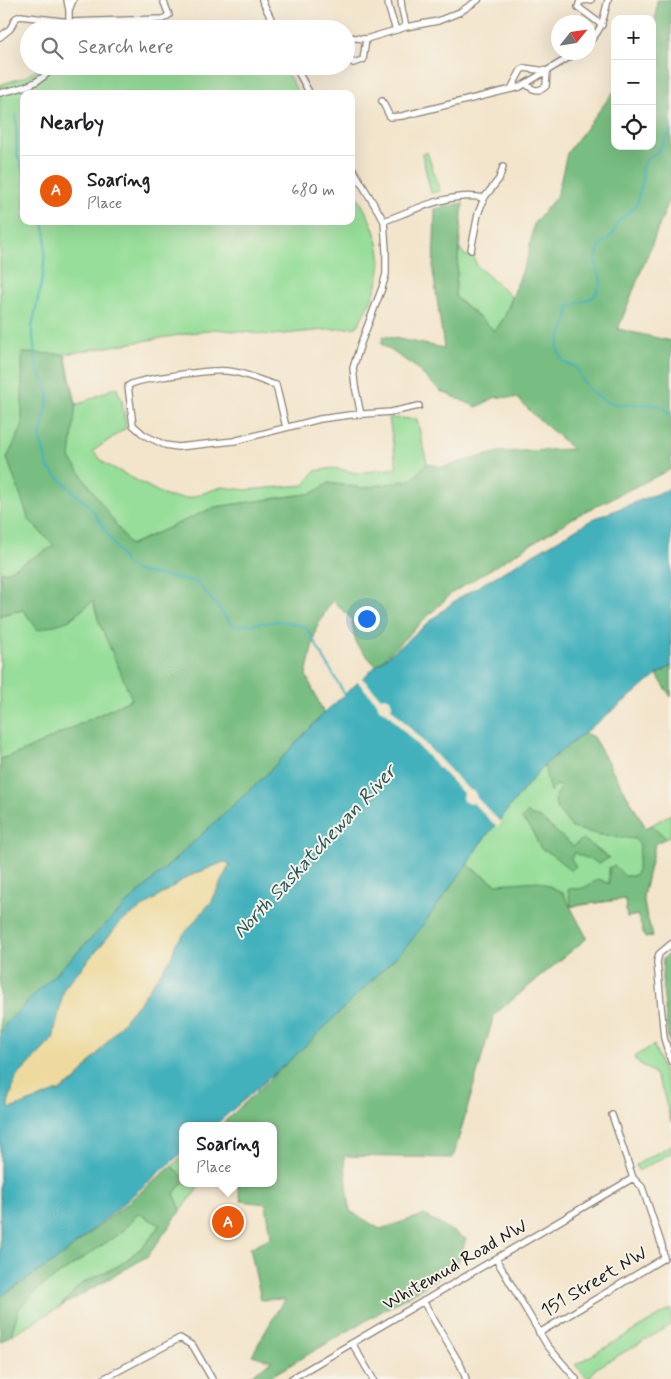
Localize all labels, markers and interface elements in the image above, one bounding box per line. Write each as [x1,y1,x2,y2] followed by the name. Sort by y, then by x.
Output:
[551,15,596,60] north arrow
[611,15,656,150] map controls
[611,15,656,60] button: +
[20,20,355,75] search box
[38,34,66,62] icon: search
[78,35,174,60] text: Search here
[611,60,656,105] button: −
[611,105,656,150] button: locate
[40,109,104,137] text: Nearby
[87,168,150,193] text: Soaring
[51,180,61,201] text: A
[291,180,335,201] text: 680 m
[87,193,122,214] text: Place
[354,606,380,632] your location
[227,758,404,944] water label: North Saskatchewan River
[179,1122,277,1187] popup
[196,1132,260,1157] text: Soaring
[196,1157,232,1178] text: Place
[212,1203,244,1241] pin: A
[378,1213,532,1317] street label: Whitemud Road NW
[536,1240,652,1324] street label: 151 Street NW

